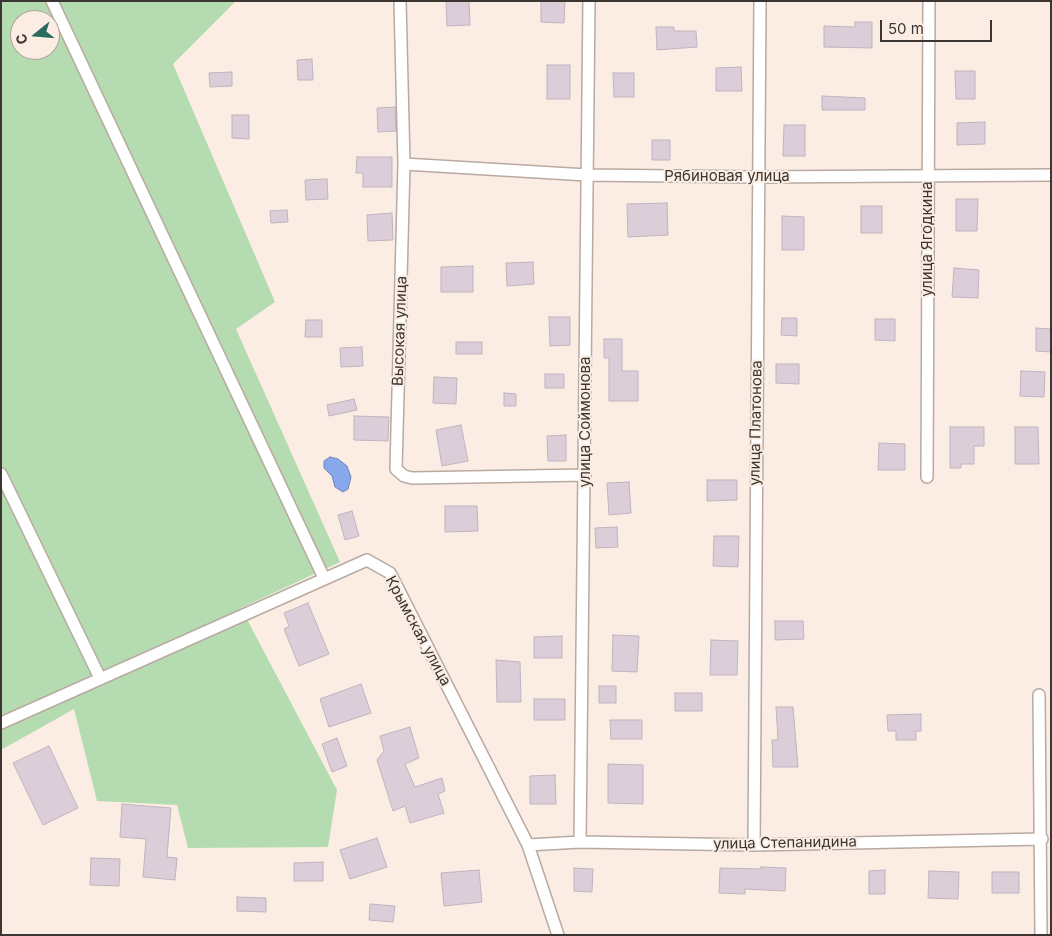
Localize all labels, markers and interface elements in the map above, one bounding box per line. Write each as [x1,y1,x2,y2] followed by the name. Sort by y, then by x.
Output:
[10,10,60,60] north arrow
[882,10,994,42] scale bar
[888,19,924,38] text: 50 m
[11,32,31,47] text: С
[664,167,790,185] street label: Рябиновая улица
[918,181,936,297] street label: улица Ягодкина
[389,276,411,386] street label: Высокая улица
[576,357,594,487] street label: улица Соймонова
[746,360,766,486] street label: улица Платонова
[381,573,455,689] street label: Крымская улица
[713,833,857,853] street label: улица Степанидина

